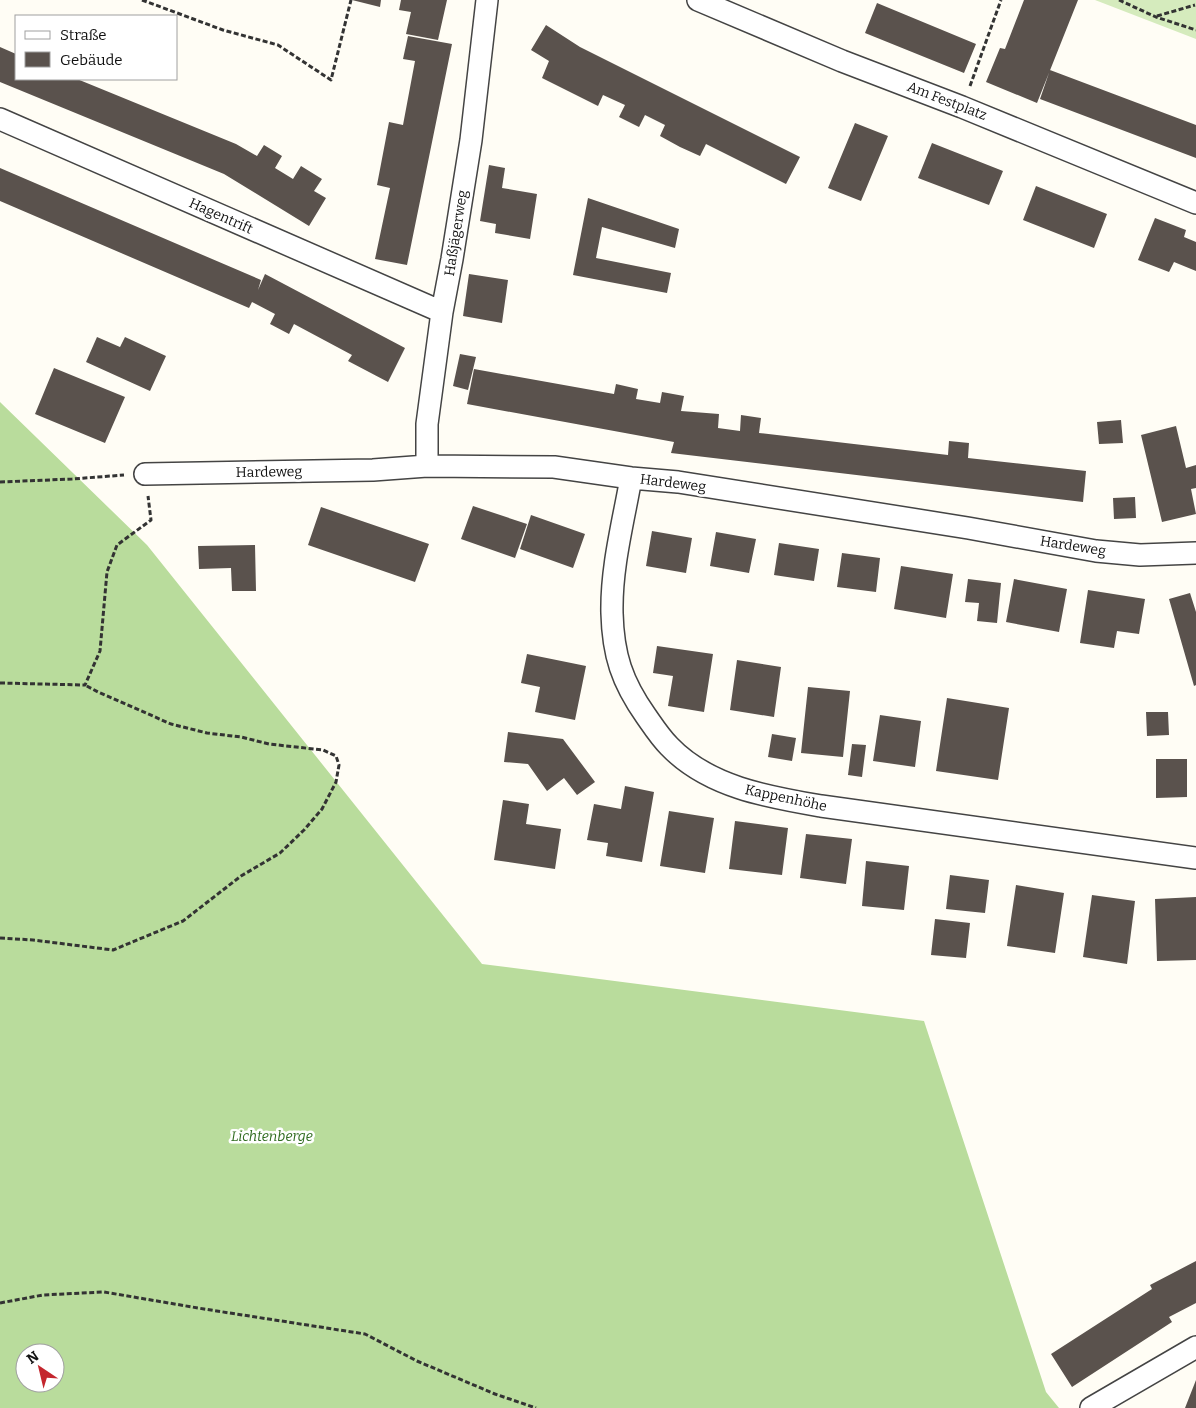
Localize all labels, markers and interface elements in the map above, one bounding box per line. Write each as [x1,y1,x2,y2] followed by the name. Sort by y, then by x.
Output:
[15,15,178,80] legend
[60,26,106,44] text: Straße
[60,51,123,69] text: Gebäude
[905,78,990,124] street label: Am Festplatz
[441,189,471,277] street label: Haßjägerweg
[186,194,256,238] street label: Hagentrift
[236,463,303,481] street label: Hardeweg
[639,471,707,496] street label: Hardeweg
[1039,532,1107,560] street label: Hardeweg
[743,781,829,815] street label: Kappenhöhe
[231,1128,313,1145] park label: Lichtenberge
[15,1343,65,1393] north arrow
[24,1348,42,1368] text: N

